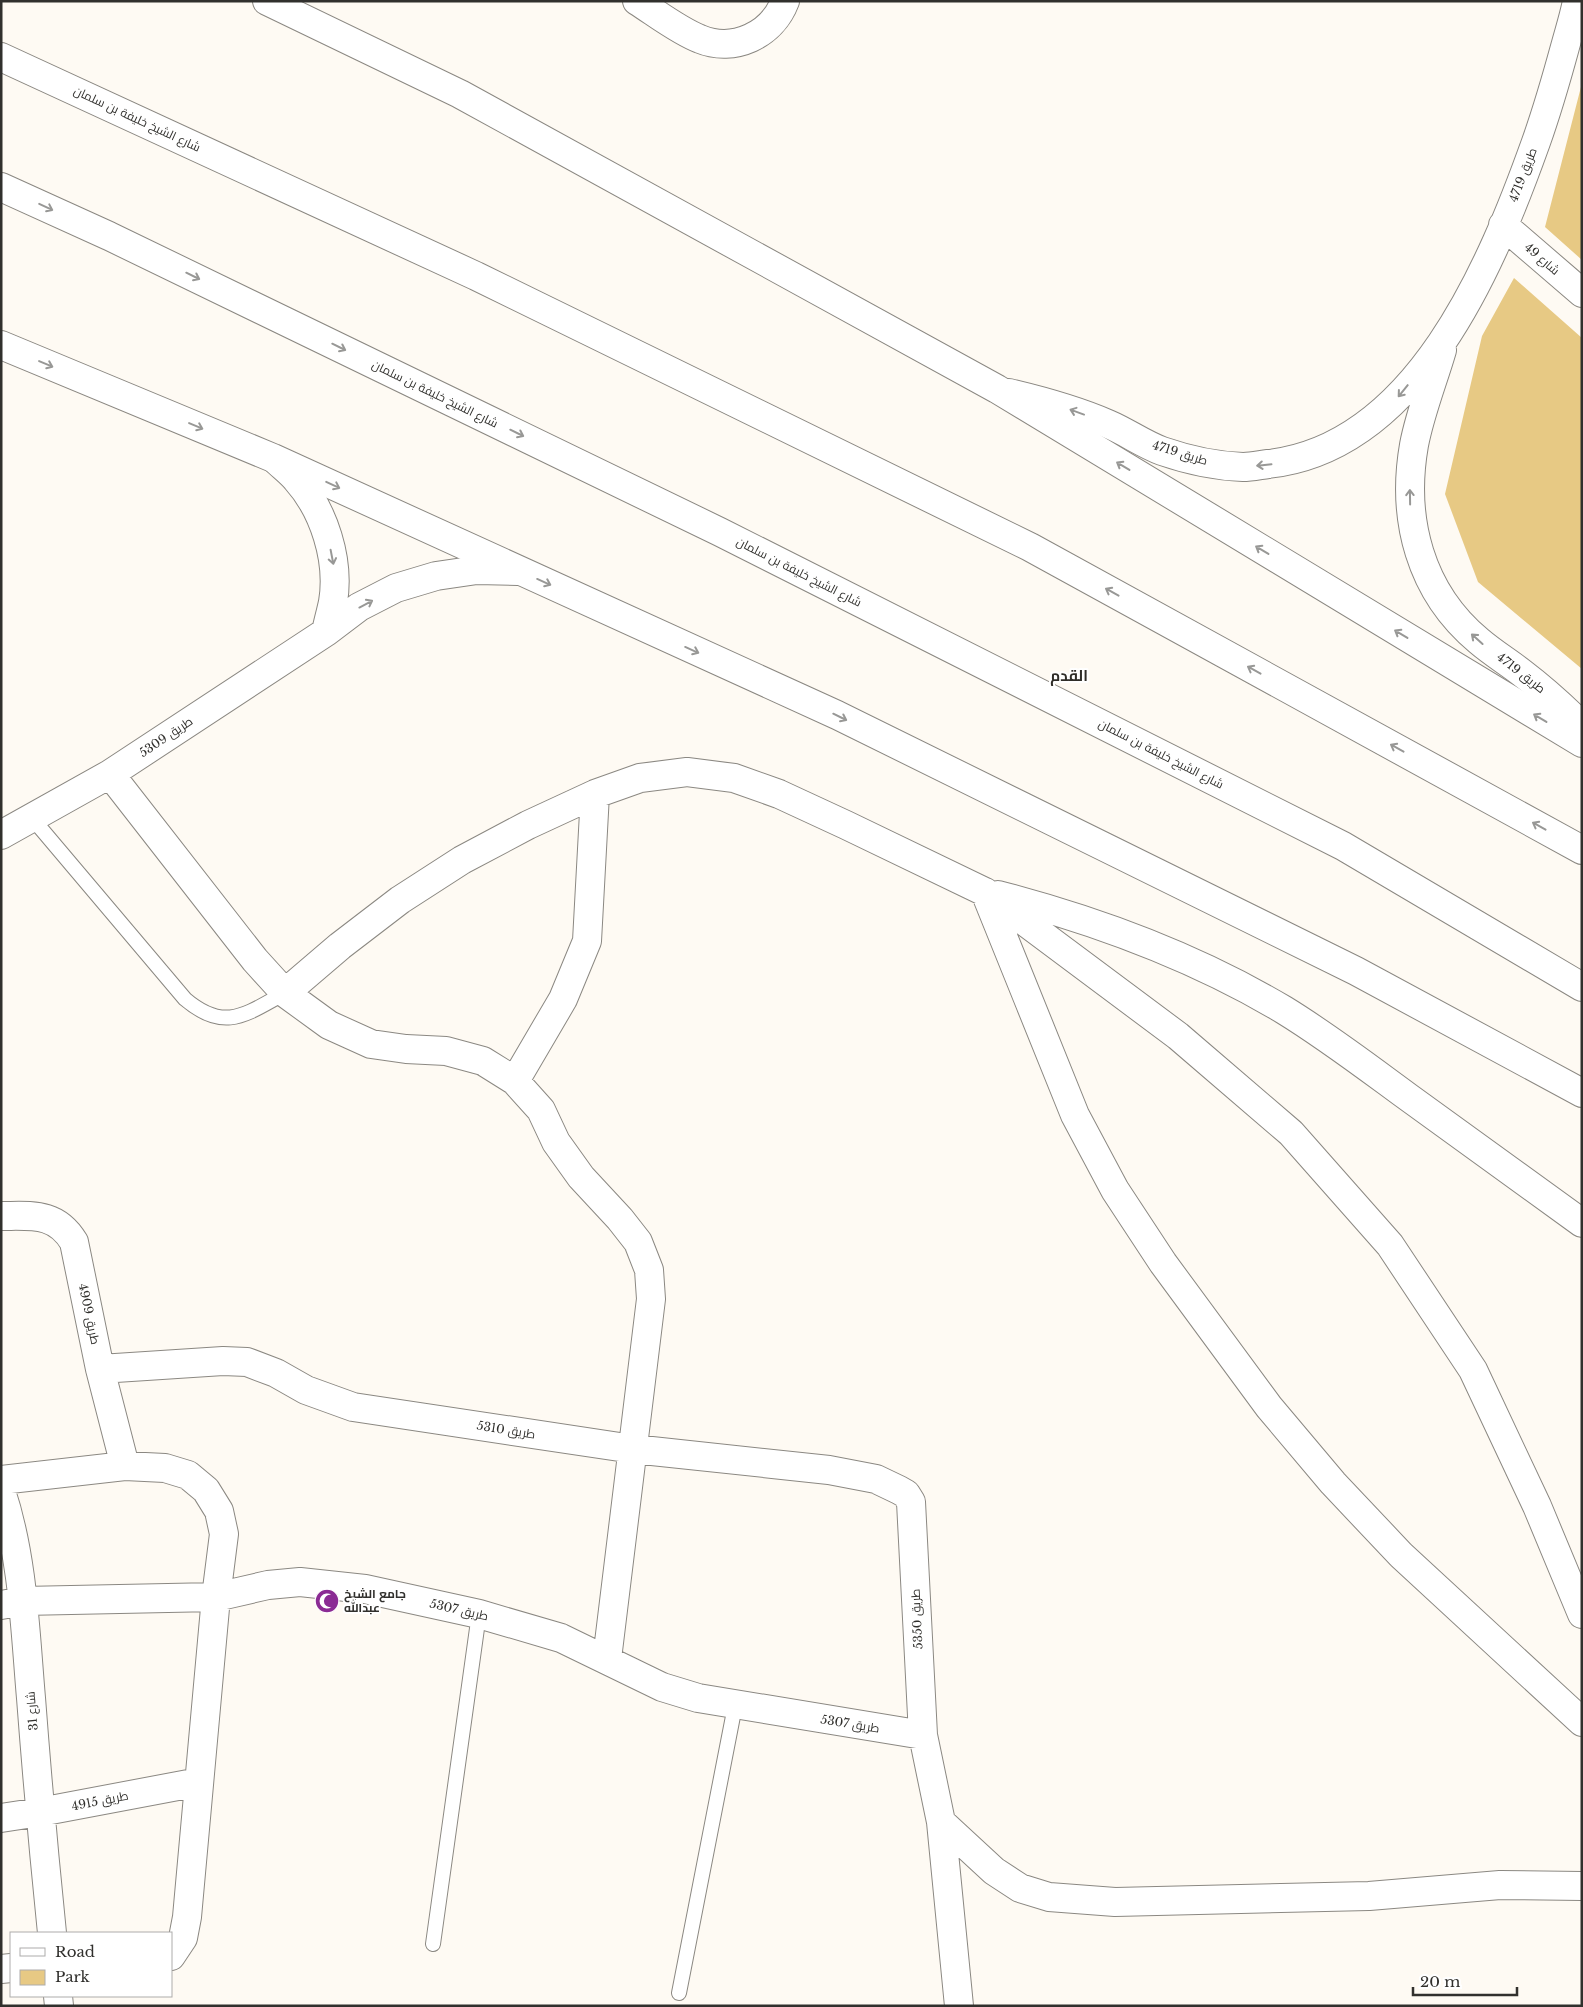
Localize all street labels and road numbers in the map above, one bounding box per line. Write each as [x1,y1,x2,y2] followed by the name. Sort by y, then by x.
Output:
[71,83,203,155] street label: شارع الشيخ خليفة بن سلمان
[1505,145,1540,204] street label: طريق 4719
[1521,239,1563,279] street label: شارع 49
[369,357,501,432] street label: شارع الشيخ خليفة بن سلمان
[1151,437,1210,468] street label: طريق 4719
[734,533,864,611] street label: شارع الشيخ خليفة بن سلمان
[1494,649,1548,696] street label: طريق 4719
[136,713,195,760] street label: طريق 5309
[1096,715,1226,793] street label: شارع الشيخ خليفة بن سلمان
[76,1282,103,1346] street label: طريق 4909
[476,1417,536,1442] street label: طريق 5310
[907,1588,926,1650] street label: طريق 5350
[428,1595,490,1624] street label: طريق 5307
[22,1691,42,1731] street label: شارع 31
[819,1711,881,1736] street label: طريق 5307
[70,1788,130,1813] street label: طريق 4915

